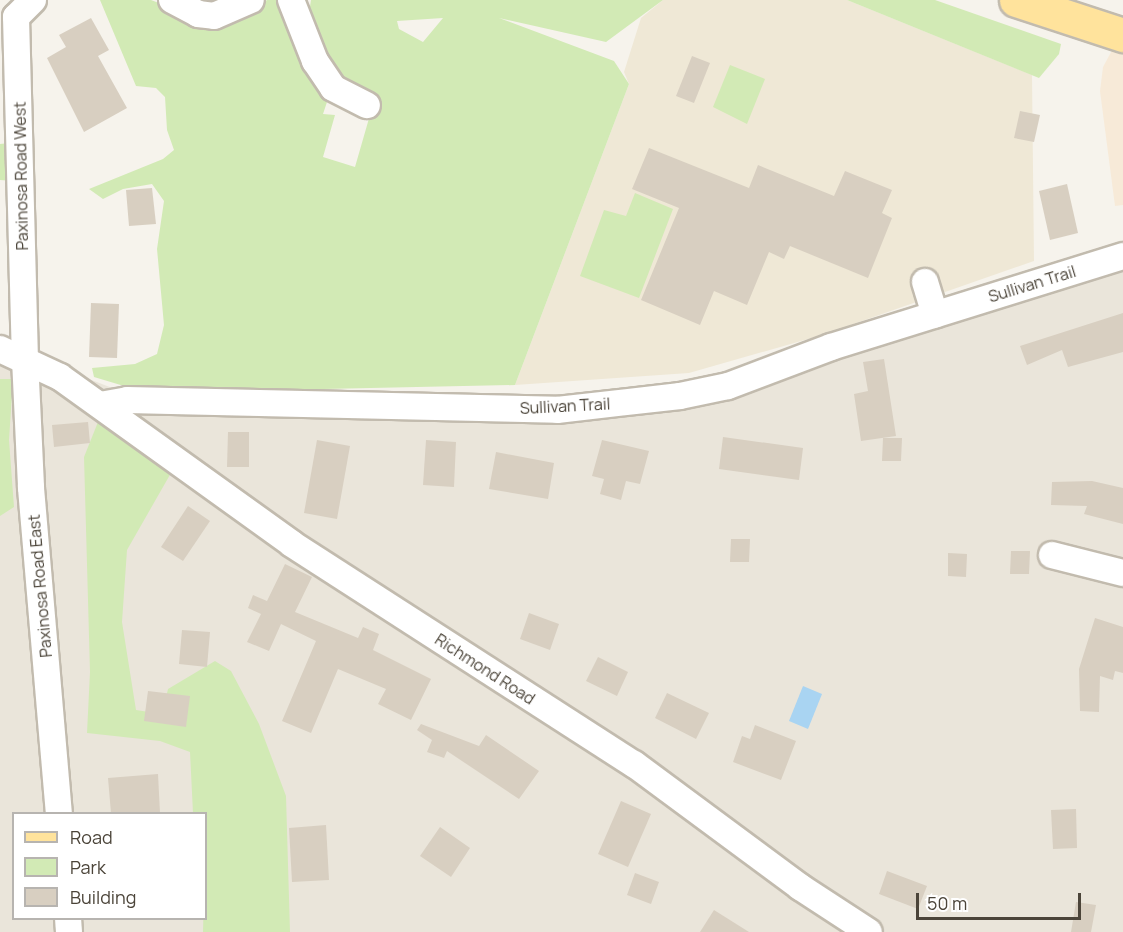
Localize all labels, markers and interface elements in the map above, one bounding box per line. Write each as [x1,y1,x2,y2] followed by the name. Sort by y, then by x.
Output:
[10,101,32,251] street label: Paxinosa Road West
[986,262,1078,306] street label: Sullivan Trail
[519,394,611,418] street label: Sullivan Trail
[24,514,56,658] street label: Paxinosa Road East
[431,630,539,708] street label: Richmond Road
[12,812,207,920] legend
[70,825,113,849] text: Road
[70,855,106,879] text: Park
[919,881,1084,919] scale bar
[70,885,136,909] text: Building
[927,891,967,915] text: 50 m

